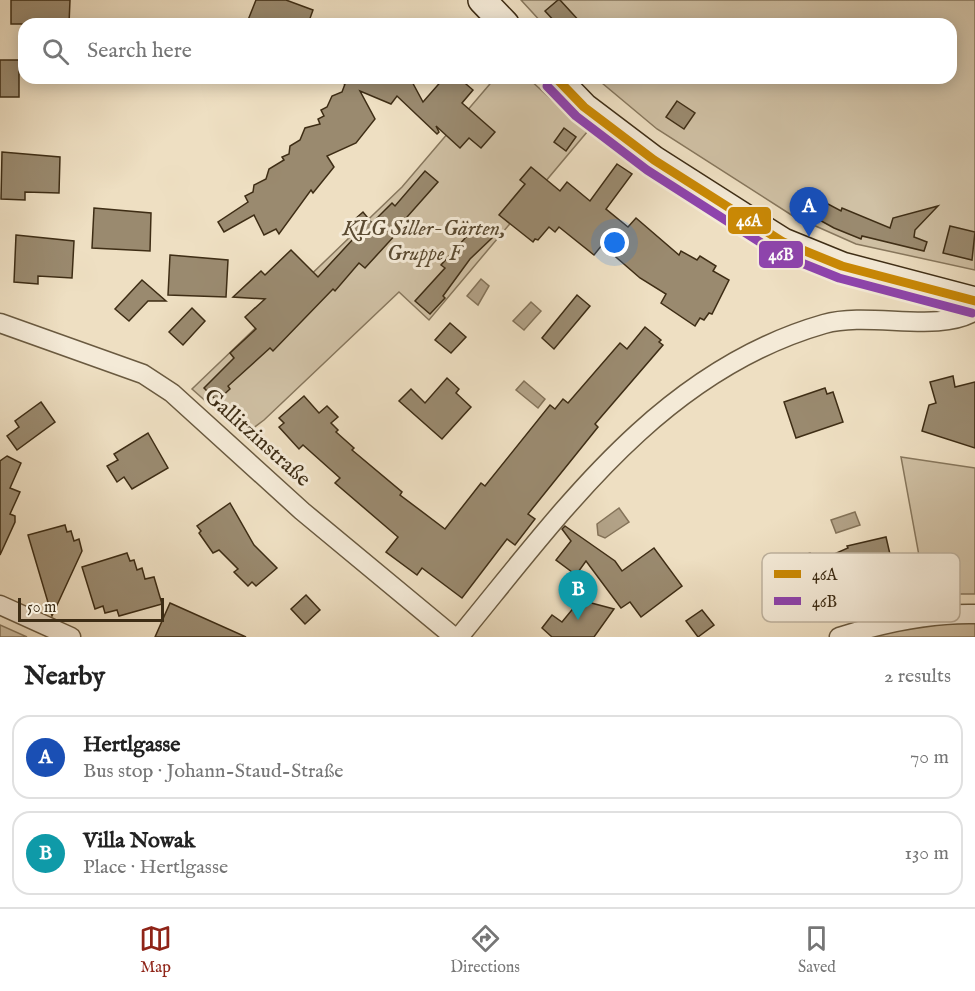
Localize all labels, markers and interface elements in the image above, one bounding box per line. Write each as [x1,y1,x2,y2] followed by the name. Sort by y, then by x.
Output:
[18,18,957,84] search box
[39,35,72,68] icon: search
[87,37,192,65] text: Search here
[790,188,828,237] pin: A
[727,206,772,235] line badge: 46A
[736,212,763,232] text: 46A
[341,215,506,268] park label: KLG Siller-Gärten, Gruppe F
[600,228,629,257] your location
[758,240,804,269] line badge: 46B
[768,246,794,266] text: 46B
[198,383,316,493] street label: Gallitzinstraße
[762,553,960,622] legend
[812,566,839,586] text: 46A
[558,570,598,620] pin: B
[812,593,837,613] text: 46B
[18,595,164,622] scale bar
[27,598,56,618] text: 50 m
[24,660,105,693] text: Nearby
[884,664,951,689] text: 2 results
[83,731,180,759] text: Hertlgasse
[39,745,52,770] text: A
[910,745,949,770] text: 70 m
[83,759,343,784] text: Bus stop · Johann-Staud-Straße
[83,827,195,855] text: Villa Nowak
[39,841,52,866] text: B
[904,841,949,866] text: 130 m
[83,855,228,880] text: Place · Hertlgasse
[139,922,172,978] tab: Map
[450,922,520,978] tab: Directions
[798,922,836,978] tab: Saved

